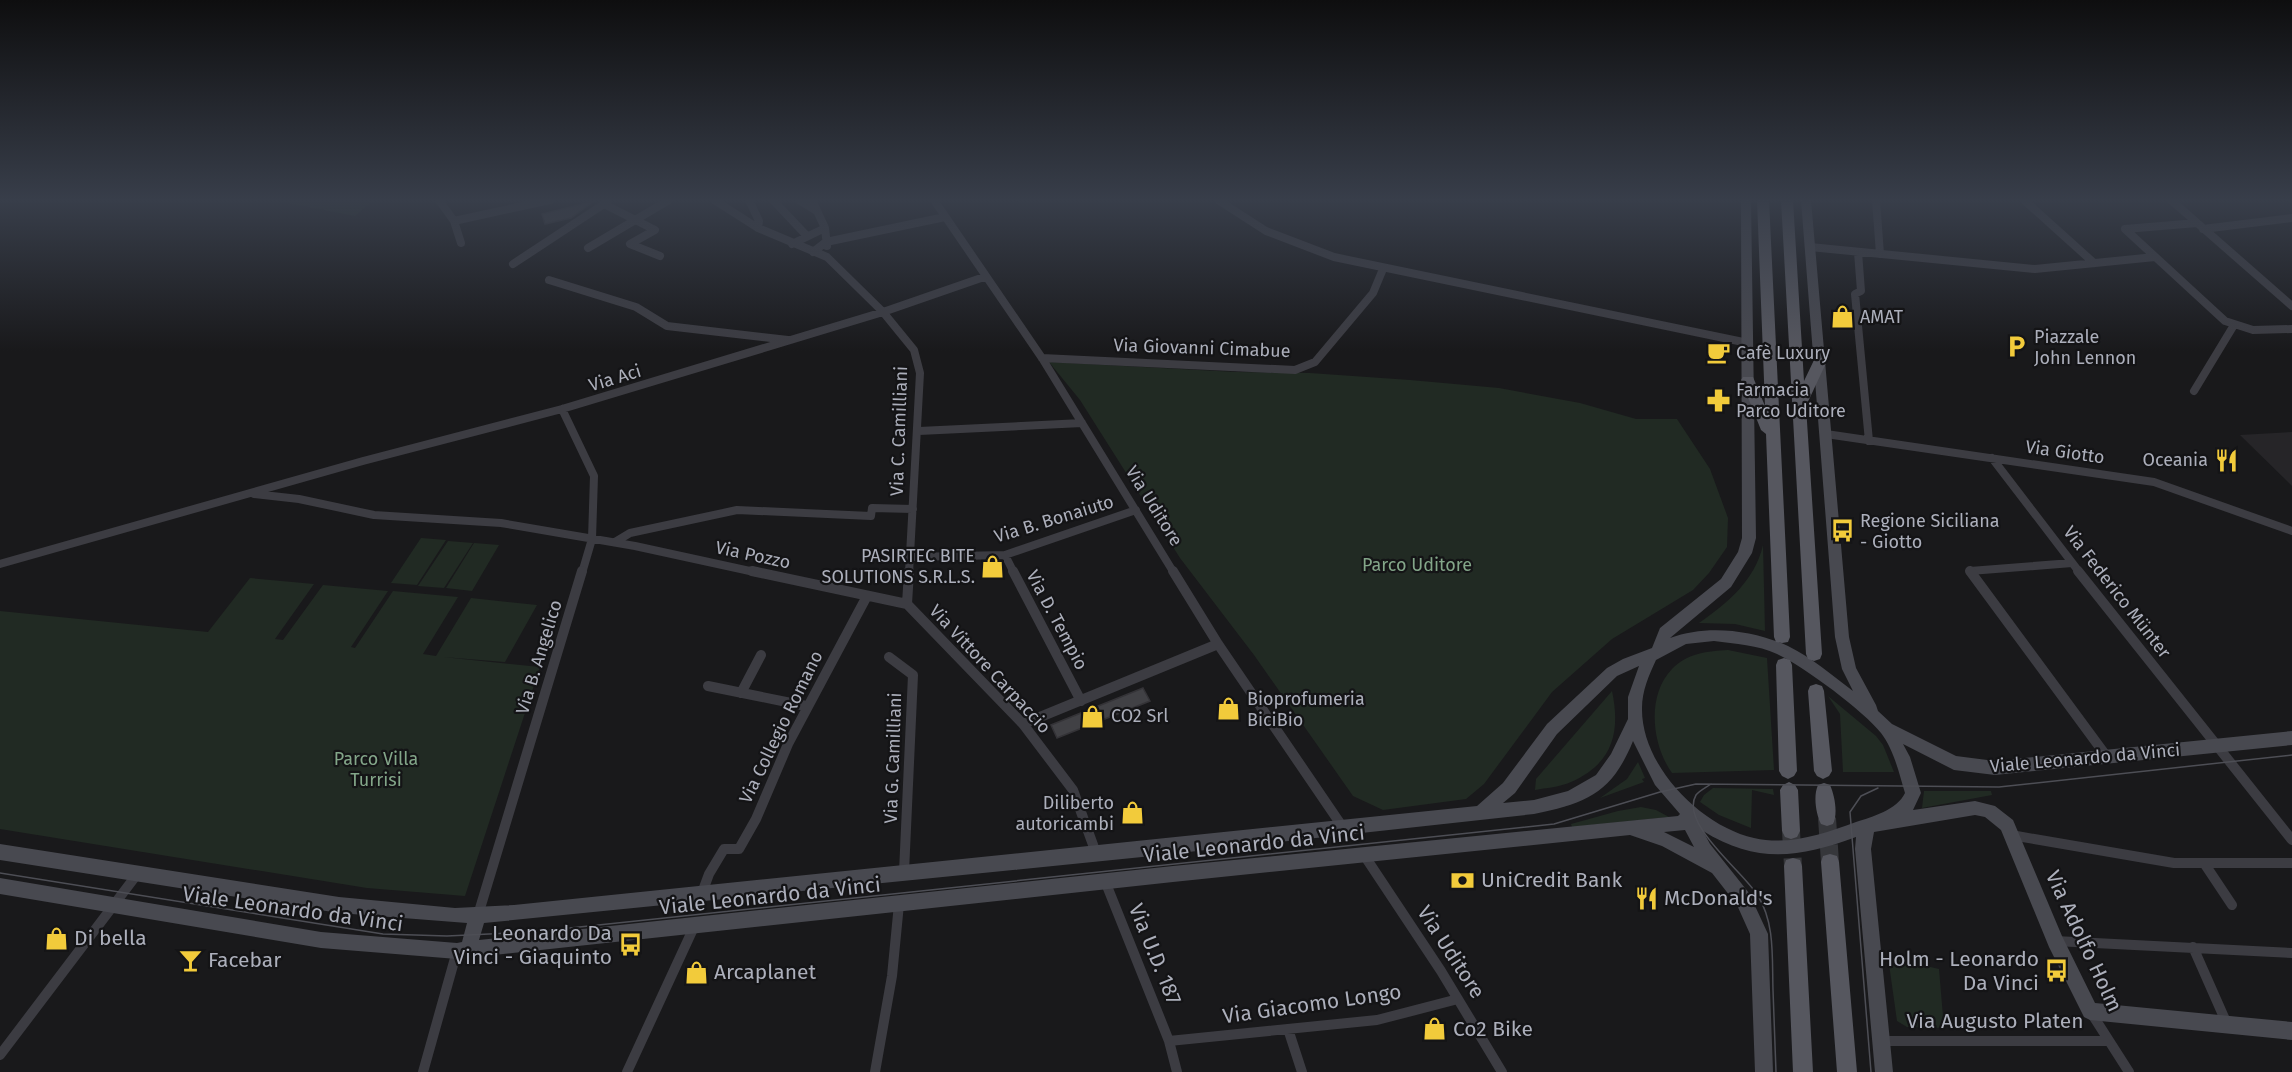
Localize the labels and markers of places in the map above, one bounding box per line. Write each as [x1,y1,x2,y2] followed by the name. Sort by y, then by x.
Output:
[1829,304,1855,330] shop icon: AMAT
[1860,306,1904,328] place label: AMAT
[2034,326,2136,369] place label: Piazzale John Lennon
[2003,334,2029,360] parking icon: Piazzale John Lennon
[1705,340,1731,366] cafe icon: Cafè Luxury
[1736,342,1830,364] place label: Cafè Luxury
[1736,379,1846,422] place label: Farmacia Parco Uditore
[1705,387,1731,413] pharmacy icon: Farmacia Parco Uditore
[2213,447,2239,473] restaurant icon: Oceania
[2142,449,2208,471] place label: Oceania
[1860,510,2000,553] place label: Regione Siciliana - Giotto
[1829,518,1855,544] bus stop icon: Regione Siciliana - Giotto
[822,545,975,588] place label: PASIRTEC BITE SOLUTIONS S.R.L.S.
[980,553,1006,579] shop icon: PASIRTEC BITE SOLUTIONS S.R.L.S.
[1247,688,1365,731] place label: Bioprofumeria BiciBio
[1216,696,1242,722] shop icon: Bioprofumeria BiciBio
[1080,703,1106,729] shop icon: CO2 Srl
[1111,705,1168,727] place label: CO2 Srl
[1016,792,1114,835] place label: Diliberto autoricambi
[1119,800,1145,826] shop icon: Diliberto autoricambi
[1450,867,1476,893] bank icon: UniCredit Bank
[1481,867,1623,893] place label: UniCredit Bank
[1633,885,1659,911] restaurant icon: McDonald's
[1664,885,1773,911] place label: McDonald's
[453,920,612,970] place label: Leonardo Da Vinci - Giaquinto
[43,925,69,951] shop icon: Di bella
[74,925,147,951] place label: Di bella
[617,932,643,958] bus stop icon: Leonardo Da Vinci - Giaquinto
[1879,946,2039,996] place label: Holm - Leonardo Da Vinci
[177,947,203,973] bar icon: Facebar
[208,947,281,973] place label: Facebar
[2044,958,2070,984] bus stop icon: Holm - Leonardo Da Vinci
[683,959,709,985] shop icon: Arcaplanet
[714,959,816,985] place label: Arcaplanet
[1422,1016,1448,1042] shop icon: Co2 Bike
[1453,1016,1533,1042] place label: Co2 Bike

